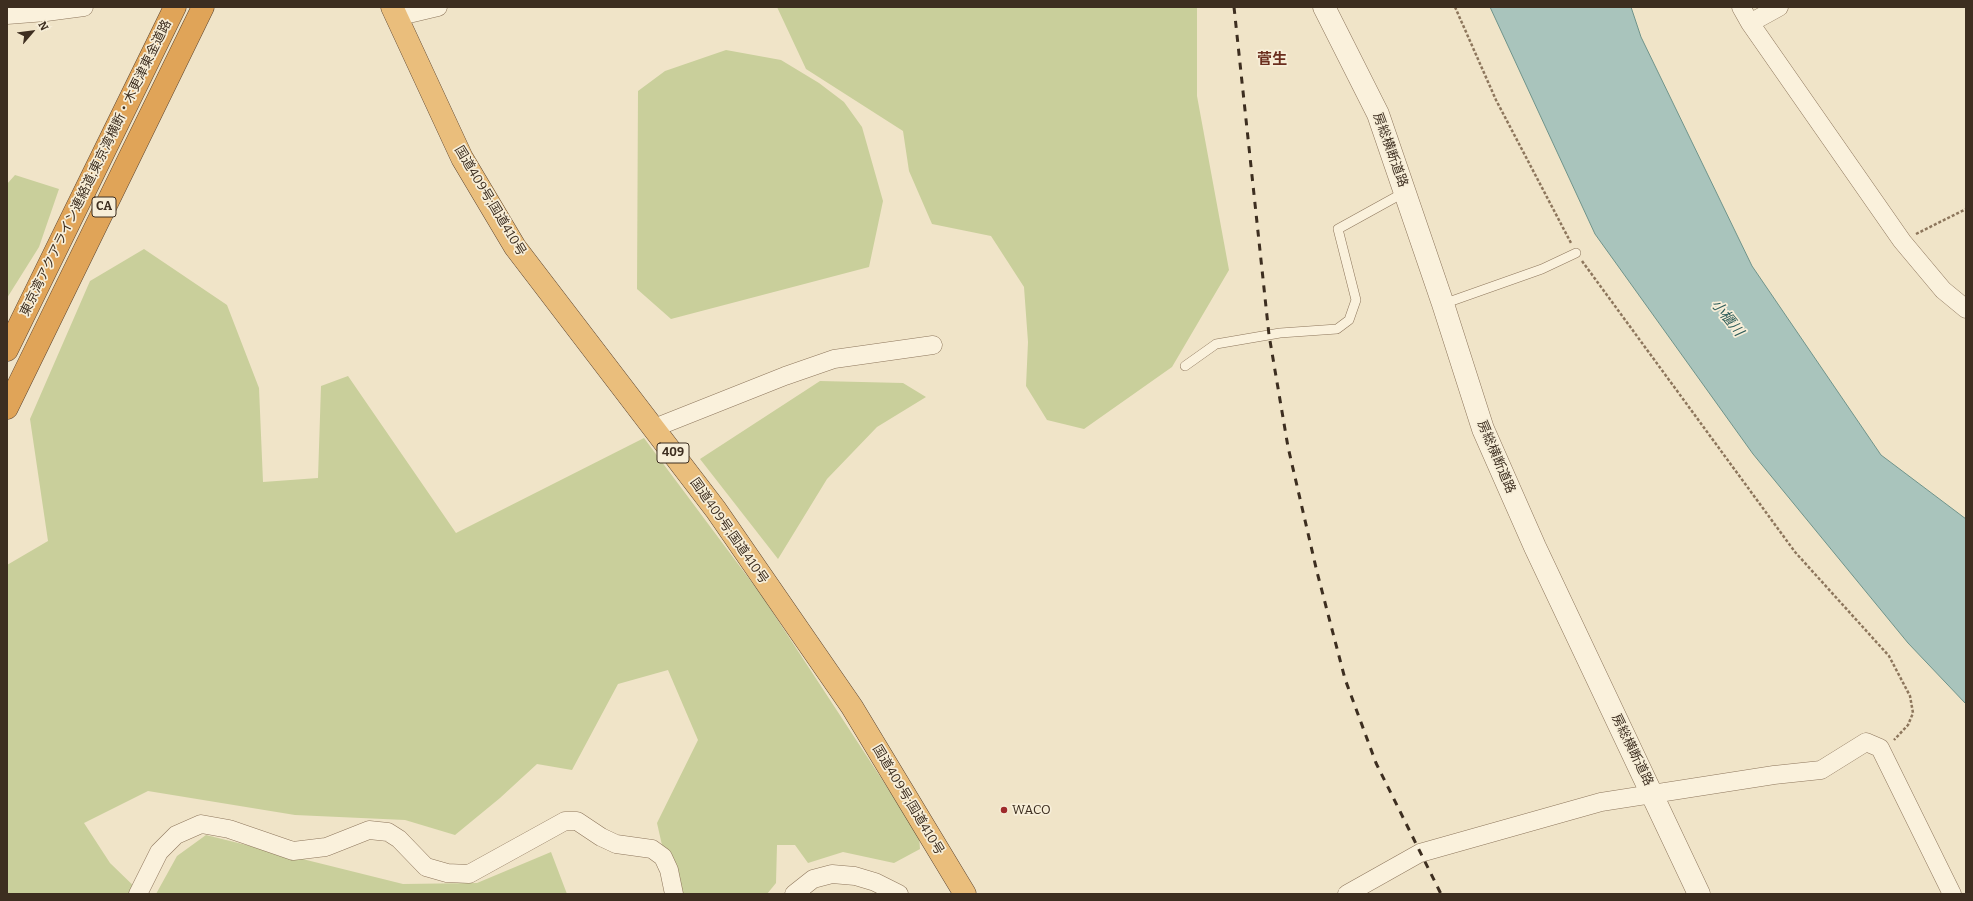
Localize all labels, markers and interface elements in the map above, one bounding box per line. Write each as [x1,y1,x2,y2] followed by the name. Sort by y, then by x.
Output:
[12,12,52,52] north arrow
[17,17,175,319] street label: 東京湾アクアライン連絡道;東京湾横断・木更津東金道路
[35,19,51,33] text: N
[1257,51,1287,69] district label: 菅生
[1369,111,1411,189] street label: 房総横断道路
[451,143,529,259] street label: 国道409号;国道410号
[92,197,116,217] road number: CA
[1707,296,1747,340] water label: 小櫃川
[1474,418,1518,496] street label: 房総横断道路
[657,443,689,463] road number: 409
[687,475,771,587] street label: 国道409号;国道410号
[1608,712,1656,788] street label: 房総横断道路
[869,742,947,858] street label: 国道409号;国道410号
[1012,802,1051,818] place label: WACO
[999,805,1009,815] marker: WACO

